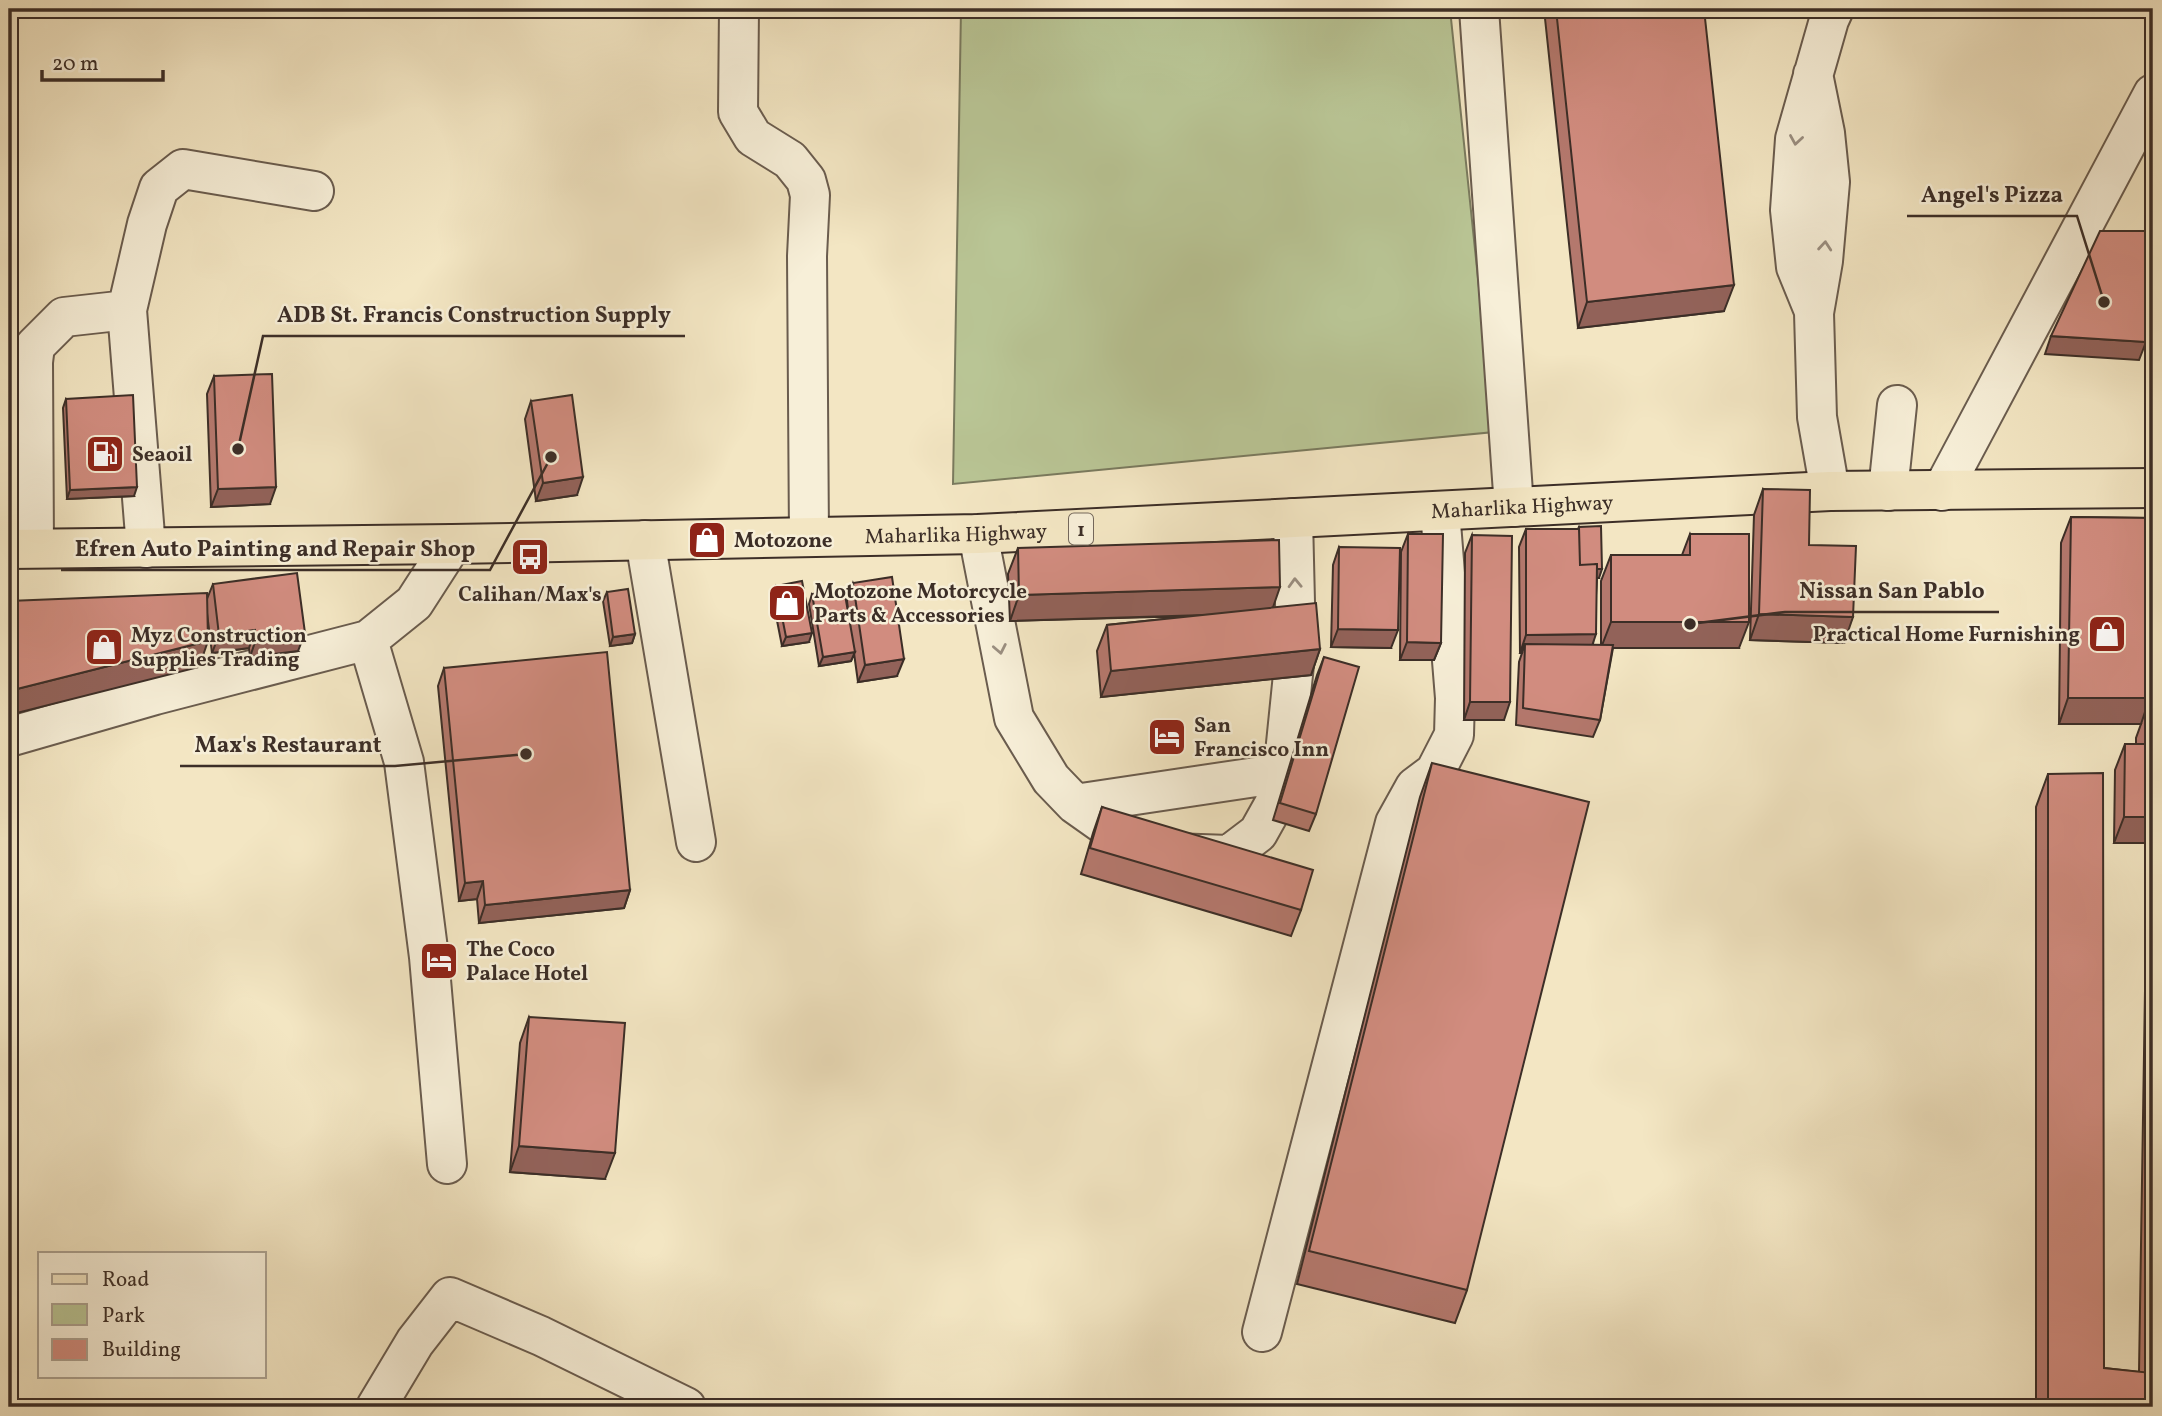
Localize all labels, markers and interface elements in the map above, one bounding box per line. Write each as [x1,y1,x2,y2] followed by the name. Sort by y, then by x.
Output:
[42,38,163,82] scale bar
[52,50,98,79] text: 20 m
[1789,134,1804,146] one-way arrow
[1907,172,2077,216] callout: Angel's Pizza
[1921,180,2063,212] text: Angel's Pizza
[1817,240,1832,251] one-way arrow
[263,292,685,336] callout: ADB St. Francis Construction Supply
[277,300,671,332] text: ADB St. Francis Construction Supply
[84,433,126,475] fuel station icon: Seaoil
[132,441,192,470] place label: Seaoil
[1430,489,1615,527] street label: Maharlika Highway
[1069,514,1093,544] road number: 1
[864,517,1049,552] street label: Maharlika Highway
[686,519,728,561] shop icon: Motozone
[61,526,490,570] callout: Efren Auto Painting and Repair Shop
[734,527,833,556] place label: Motozone
[75,534,475,566] text: Efren Auto Painting and Repair Shop
[509,536,551,578] bus stop icon: Calihan/Max's
[1785,568,1999,612] callout: Nissan San Pablo
[1799,576,1985,608] text: Nissan San Pablo
[1287,577,1302,588] one-way arrow
[814,578,1027,631] place label: Motozone Motorcycle Parts & Accessories
[458,581,602,610] place label: Calihan/Max's
[766,582,808,624] shop icon: Motozone Motorcycle Parts & Accessories
[2086,613,2128,655] shop icon: Practical Home Furnishing
[1813,621,2080,650] place label: Practical Home Furnishing
[131,622,307,675] place label: Myz Construction Supplies Trading
[83,626,125,668] shop icon: Myz Construction Supplies Trading
[992,643,1007,655] one-way arrow
[1194,712,1329,765] place label: San Francisco Inn
[1146,716,1188,758] hotel icon: San Francisco Inn
[180,722,395,766] callout: Max's Restaurant
[195,730,382,762] text: Max's Restaurant
[466,936,588,989] place label: The Coco Palace Hotel
[418,940,460,982] hotel icon: The Coco Palace Hotel
[38,1252,266,1378] legend
[102,1266,149,1295] text: Road
[102,1302,145,1331] text: Park
[102,1336,181,1365] text: Building

